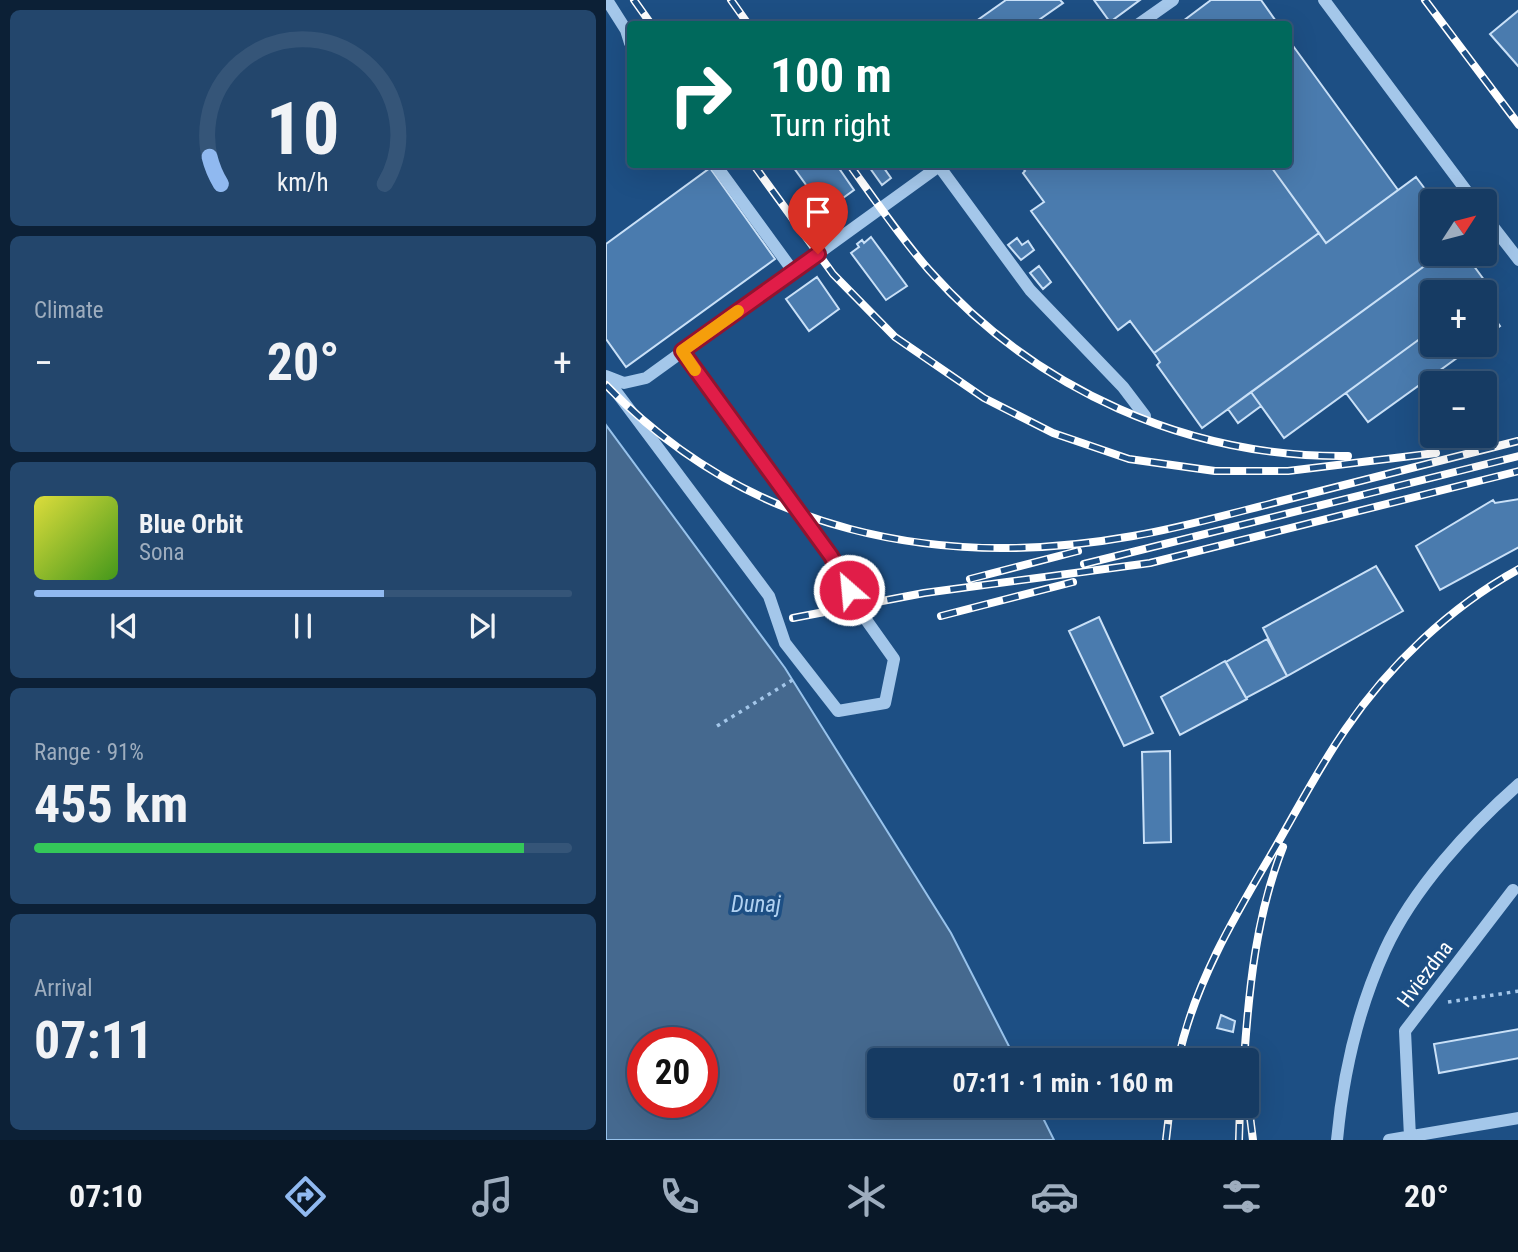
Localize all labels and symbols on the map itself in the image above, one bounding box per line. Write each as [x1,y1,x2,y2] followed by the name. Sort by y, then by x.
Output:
[788,182,848,254] pin
[1420,189,1497,266] north arrow
[812,553,886,627] position arrow
[731,891,782,918] water label: Dunaj
[1392,936,1458,1012] street label: Hviezdna
[627,1027,718,1118] speed limit sign: 20

